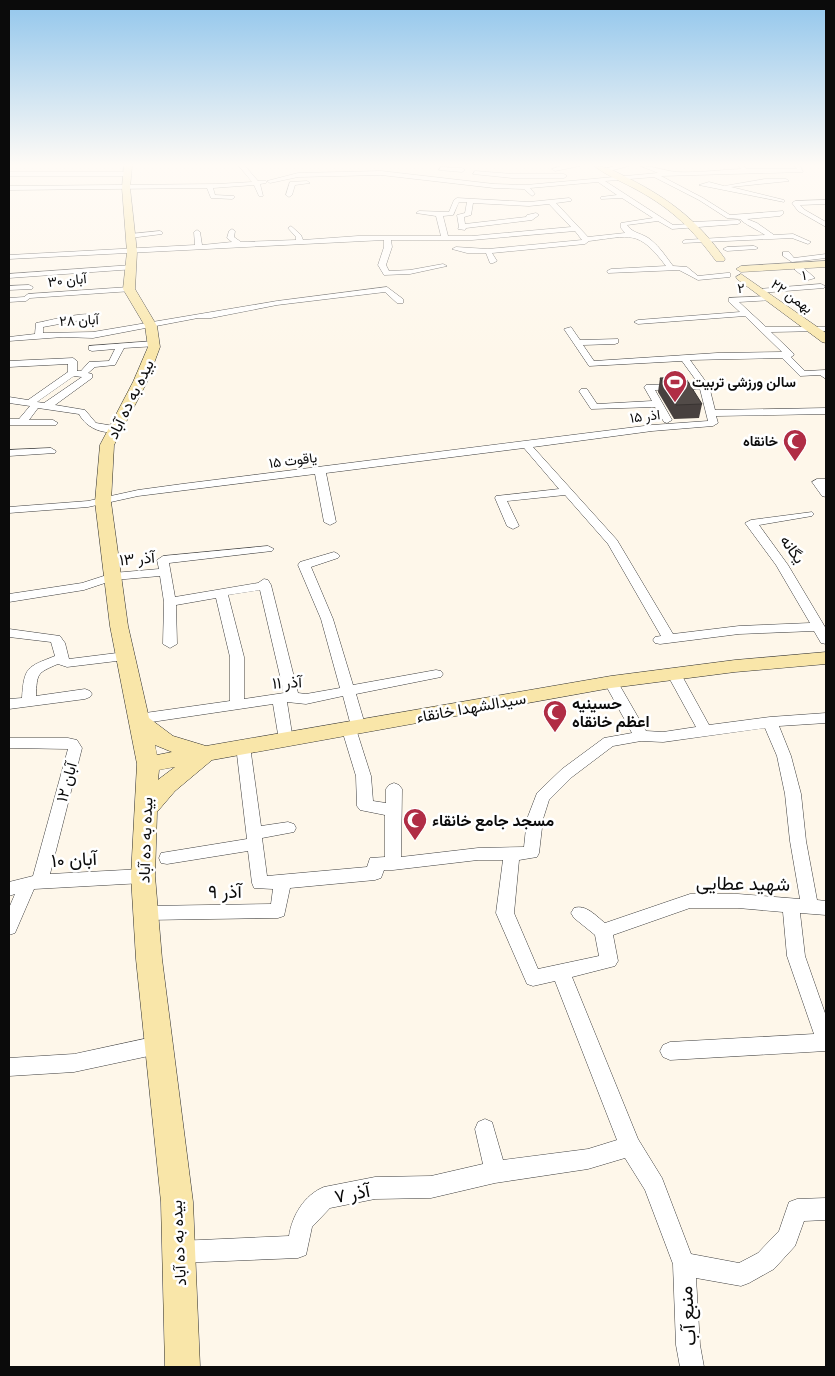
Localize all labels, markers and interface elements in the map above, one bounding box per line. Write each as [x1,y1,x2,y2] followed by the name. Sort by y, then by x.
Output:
[801,266,807,284] street label: ۱
[47,269,89,291] street label: آبان ۳۰
[768,275,816,317] street label: ۲۲ بهمن
[737,279,745,297] street label: ۲
[59,310,101,330] street label: آبان ۲۸
[102,356,158,442] street label: بیده به ده آباد
[662,369,688,403] sports icon: سالن ورزشی تربیت
[692,373,796,391] place label: سالن ورزشی تربیت
[629,405,661,427] street label: اذر ۱۵
[782,428,808,462] mosque icon: خانقاه
[743,432,778,450] place label: خانقاه
[268,448,318,472] street label: یاقوت ۱۵
[776,531,810,567] street label: یگانه
[118,546,157,571] street label: آذر ۱۳
[272,671,304,694] street label: آذر ۱۱
[415,688,527,727] street label: سیدالشهدا خانقاء
[572,693,650,732] place label: حسینیه اعظم خانقاه
[542,699,568,733] mosque icon: حسینیه اعظم خانقاه
[51,759,81,804] street label: آبان ۱۲
[134,797,156,883] street label: بیده به ده آباد
[402,807,428,841] mosque icon: مسجد جامع خانقاء
[432,810,554,832] place label: مسجد جامع خانقاء
[51,846,99,872] street label: آبان ۱۰
[696,870,790,896] street label: شهید عطایی
[208,879,244,903] street label: آذر ۹
[332,1178,373,1208] street label: آذر ۷
[166,1200,190,1286] street label: بیده به ده آباد
[673,1285,703,1347] street label: منبع آب

